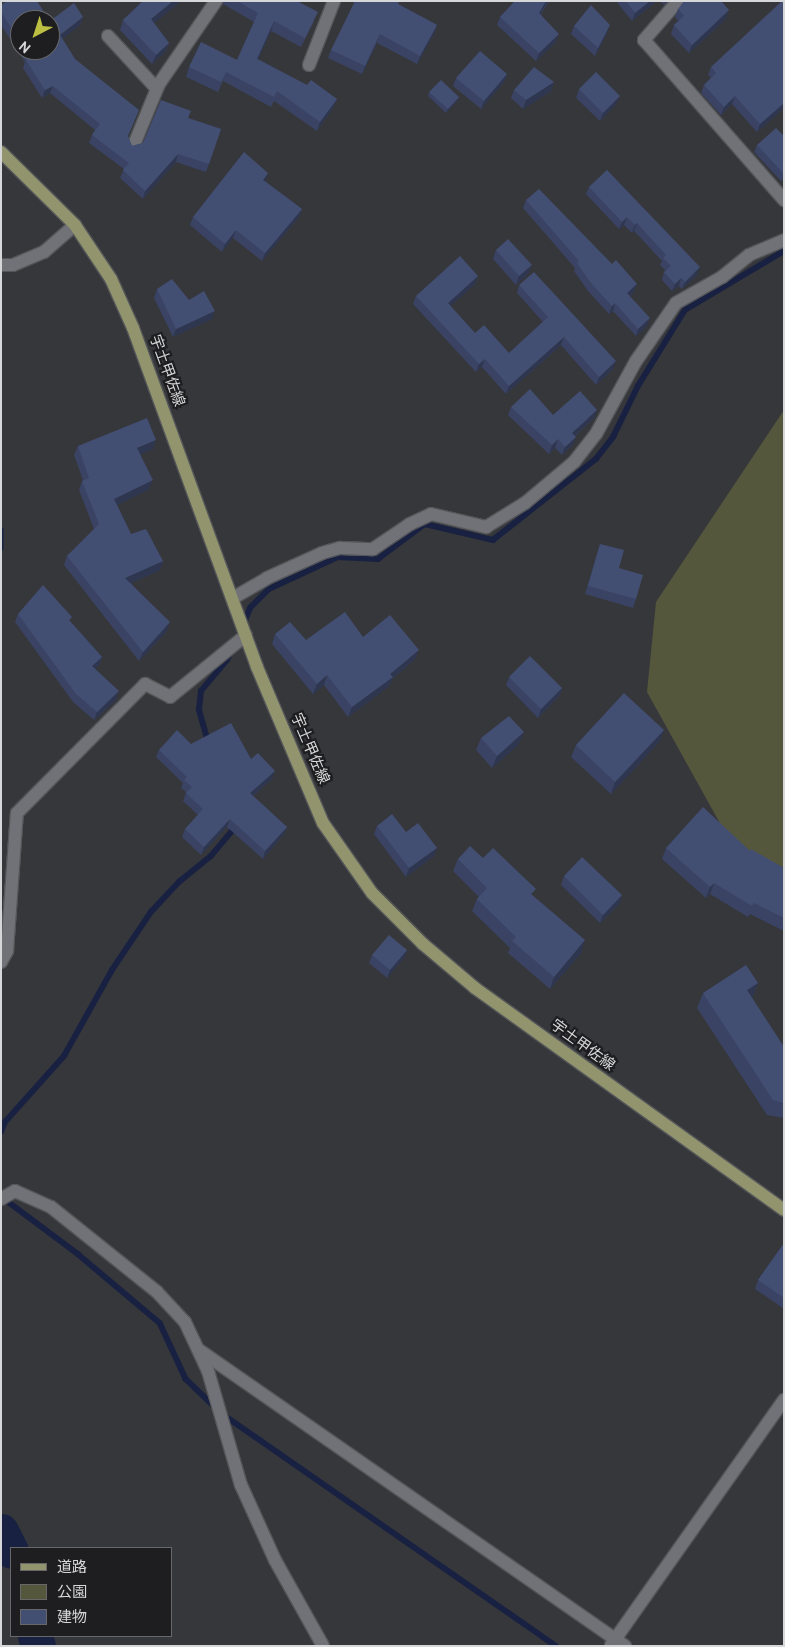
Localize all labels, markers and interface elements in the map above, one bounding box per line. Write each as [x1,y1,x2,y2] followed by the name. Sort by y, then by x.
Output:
[10,10,60,60] north arrow
[16,36,35,56] text: N
[145,333,187,409] street label: 宇土甲佐線
[286,711,332,787] street label: 宇土甲佐線
[546,1017,618,1075] street label: 宇土甲佐線
[10,1547,172,1637] legend
[57,1559,87,1578] text: 道路
[57,1584,87,1603] text: 公園
[57,1609,87,1628] text: 建物

